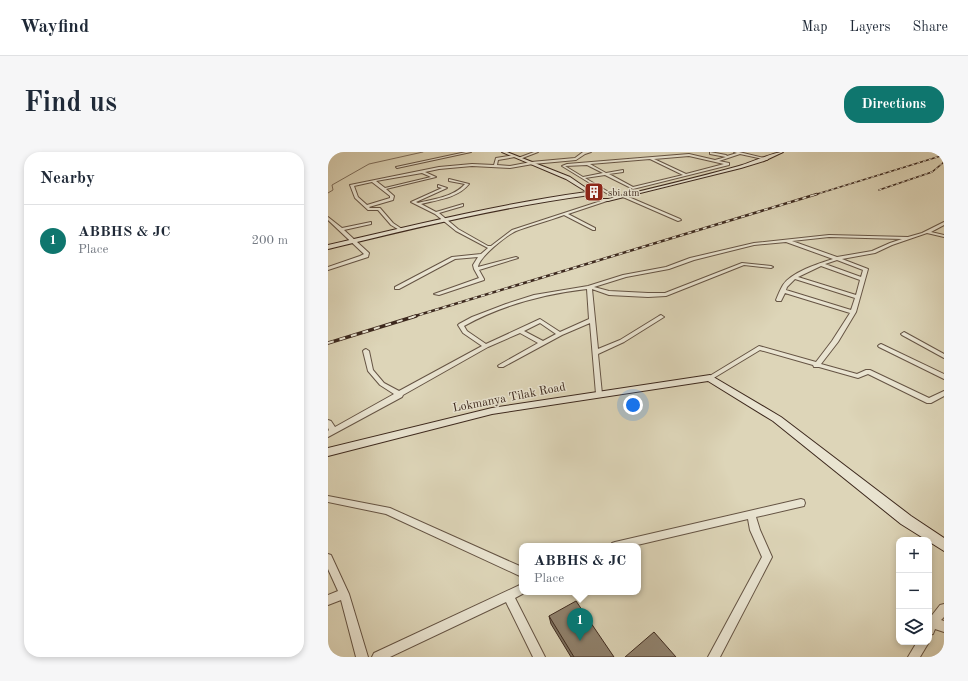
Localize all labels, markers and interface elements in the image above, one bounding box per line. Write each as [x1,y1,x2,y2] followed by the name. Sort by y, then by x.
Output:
[20,18,89,37] text: Wayfind
[802,20,828,34] text: Map
[850,20,891,34] text: Layers
[913,20,948,34] text: Share
[844,86,944,123] button: Directions
[24,90,117,118] text: Find us
[40,170,95,187] text: Nearby
[583,181,605,203] building icon: sbi atm
[608,188,639,198] place label: sbi atm
[78,225,170,240] text: ABBHS & JC
[49,234,57,247] text: 1
[251,234,288,247] text: 200 m
[78,243,108,256] text: Place
[452,381,567,415] street label: Lokmanya Tilak Road
[623,395,643,415] your location
[896,537,932,645] map controls
[896,537,932,573] button: +
[519,543,641,595] popup
[534,554,626,569] text: ABBHS & JC
[534,572,564,585] text: Place
[896,573,932,609] button: −
[567,608,593,641] pin: 1
[896,609,932,645] button: layers

